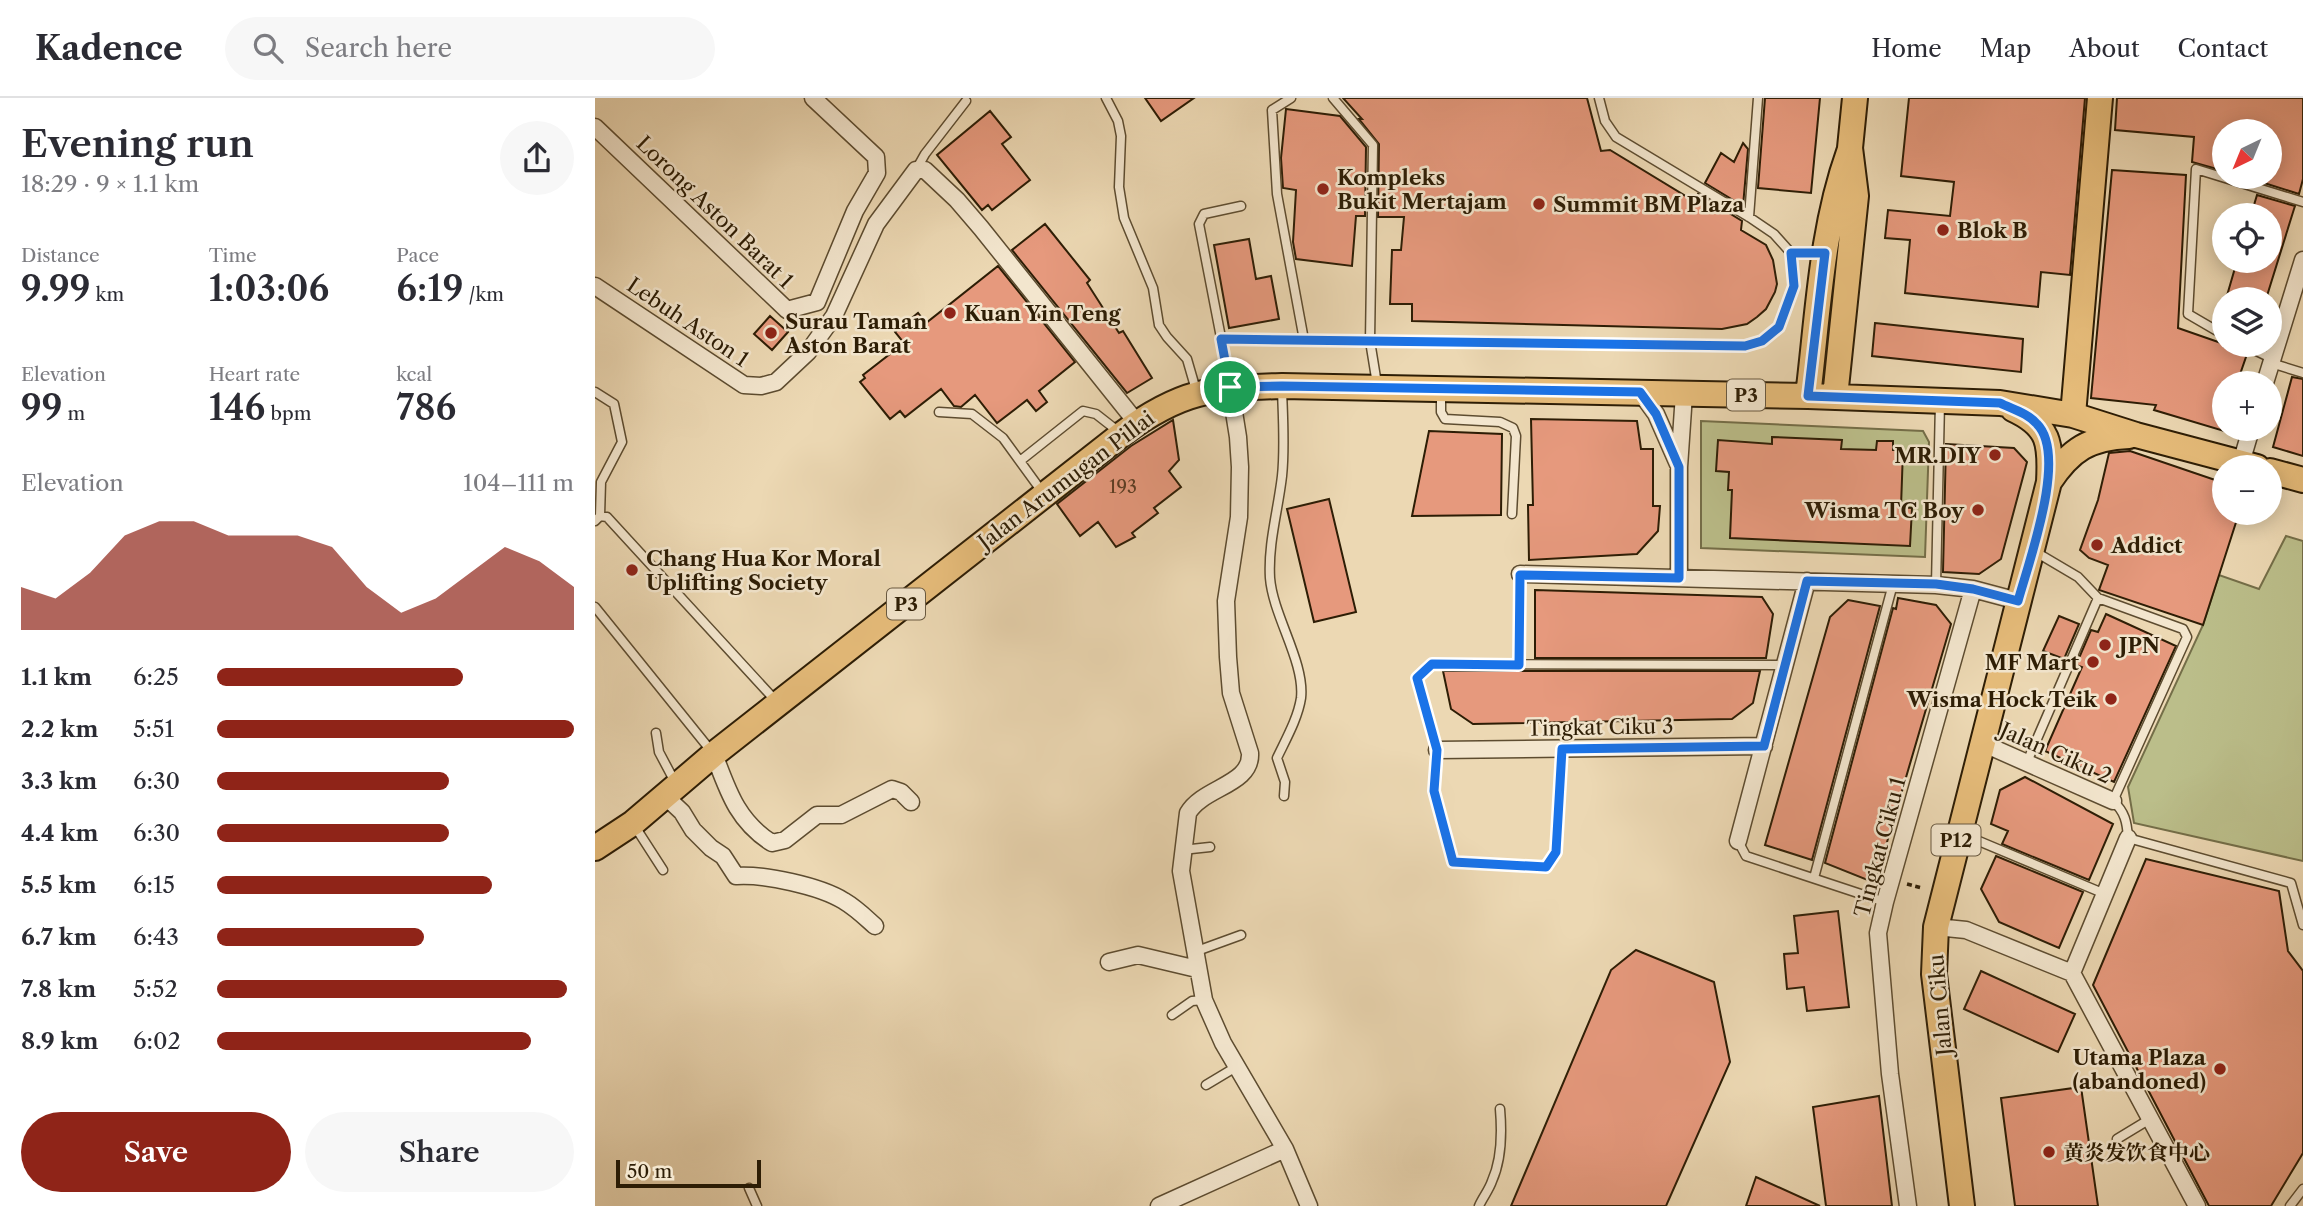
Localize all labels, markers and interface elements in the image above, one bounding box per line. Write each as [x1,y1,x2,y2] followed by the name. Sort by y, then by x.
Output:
[225,17,715,80] search box
[35,28,183,69] text: Kadence
[249,29,287,67] icon: search
[305,32,452,64] text: Search here
[1871,34,1942,63] text: Home
[1980,34,2031,63] text: Map
[2069,34,2140,63] text: About
[2178,34,2268,63] text: Contact
[2212,119,2282,189] north arrow
[2212,119,2282,525] map controls
[21,120,254,167] text: Evening run
[500,121,574,195] button: share
[631,131,799,293] street label: Lorong Aston Barat 1
[1337,165,1507,214] place label: Kompleks Bukit Mertajam
[21,170,199,198] text: 18:29 · 9 × 1.1 km
[1315,181,1331,197] marker: Kompleks Bukit Mertajam
[1553,192,1745,217] place label: Summit BM Plaza
[1531,196,1547,212] marker: Summit BM Plaza
[2212,203,2282,273] button: locate
[1957,218,2028,243] place label: Blok B
[1935,222,1951,238] marker: Blok B
[21,244,100,267] text: Distance
[209,244,257,267] text: Time
[396,244,439,267] text: Pace
[21,267,90,310] text: 9.99
[209,267,329,310] text: 1:03:06
[396,267,463,310] text: 6:19
[622,272,754,372] street label: Lebuh Aston 1
[90,283,124,306] text: km
[463,283,504,306] text: /km
[2212,287,2282,357] button: layers
[964,301,1122,326] place label: Kuan Yin Teng
[942,305,958,321] marker: Kuan Yin Teng
[784,309,928,358] place label: Surau Taman Aston Barat
[763,325,779,341] marker: Surau Taman Aston Barat
[1200,357,1260,417] pin
[21,363,106,386] text: Elevation
[209,363,300,386] text: Heart rate
[396,363,432,386] text: kcal
[1211,368,1249,406] icon: arrive
[2212,371,2282,441] button: +
[1727,380,1765,410] road number: P3
[21,386,63,429] text: 99
[209,386,265,429] text: 146
[396,386,456,429] text: 786
[63,402,85,425] text: m
[265,402,311,425] text: bpm
[971,406,1159,556] street label: Jalan Arumugan Pillai
[1894,443,1982,468] place label: MR.DIY
[1987,447,2003,463] marker: MR.DIY
[2212,455,2282,525] button: −
[21,469,124,497] text: Elevation
[463,469,574,497] text: 104–111 m
[1109,476,1137,498] house number: 193
[1803,498,1965,523] place label: Wisma TC Boy
[1970,502,1986,518] marker: Wisma TC Boy
[2110,533,2183,558] place label: Addict
[2089,537,2105,553] marker: Addict
[646,546,881,595] place label: Chang Hua Kor Moral Uplifting Society
[624,562,640,578] marker: Chang Hua Kor Moral Uplifting Society
[887,589,925,620] road number: P3
[2115,633,2160,658] place label: JPN
[2097,637,2113,653] marker: JPN
[1985,650,2080,675] place label: MF Mart
[2085,654,2101,670] marker: MF Mart
[21,663,92,691] text: 1.1 km
[133,663,179,691] text: 6:25
[1906,687,2098,712] place label: Wisma Hock Teik
[2103,691,2119,707] marker: Wisma Hock Teik
[1526,713,1674,741] street label: Tingkat Ciku 3
[21,715,98,743] text: 2.2 km
[133,715,174,743] text: 5:51
[1994,716,2116,789] street label: Jalan Ciku 2
[21,767,97,795] text: 3.3 km
[133,767,180,795] text: 6:30
[1849,774,1911,920] street label: Tingkat Ciku 1
[21,819,98,847] text: 4.4 km
[133,819,180,847] text: 6:30
[1931,824,1981,856] road number: P12
[21,871,97,899] text: 5.5 km
[133,871,175,899] text: 6:15
[21,923,97,951] text: 6.7 km
[133,923,179,951] text: 6:43
[1923,953,1957,1060] street label: Jalan Ciku
[21,975,96,1003] text: 7.8 km
[133,975,178,1003] text: 5:52
[21,1027,99,1055] text: 8.9 km
[133,1027,181,1055] text: 6:02
[2073,1045,2207,1094] place label: Utama Plaza (abandoned)
[2212,1061,2228,1077] marker: Utama Plaza (abandoned)
[21,1112,291,1192] button: Save
[305,1112,574,1192] button: Share
[2063,1140,2210,1165] place label: 黄炎发饮食中心
[2041,1144,2057,1160] marker: 黄炎发饮食中心
[616,1157,761,1189] scale bar
[627,1160,672,1183] text: 50 m

